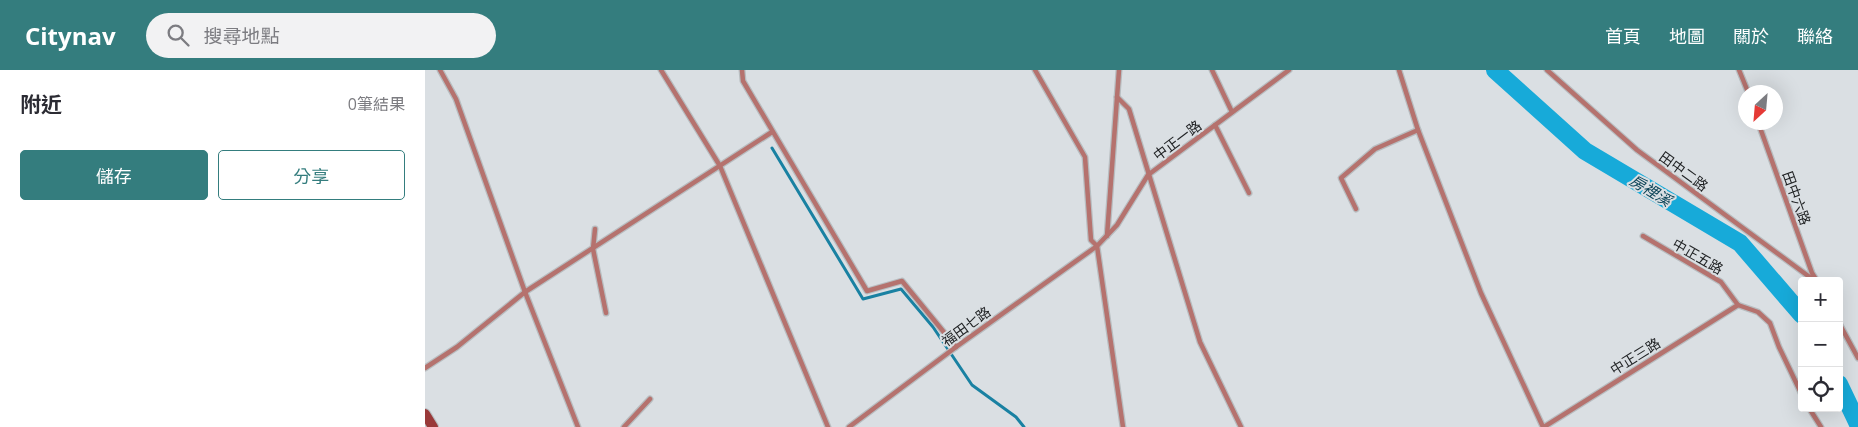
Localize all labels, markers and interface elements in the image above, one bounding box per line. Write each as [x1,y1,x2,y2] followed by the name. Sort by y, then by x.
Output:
[146,13,496,58] search box
[25,19,116,52] text: Citynav
[164,21,192,49] icon: search
[204,23,280,49] text: 搜尋地點
[1605,24,1641,48] text: 首頁
[1669,24,1705,48] text: 地圖
[1733,24,1769,48] text: 關於
[1797,24,1833,48] text: 聯絡
[1738,85,1783,130] north arrow
[20,90,62,118] text: 附近
[348,93,405,115] text: 0筆結果
[1149,116,1205,164] street label: 中正一路
[1656,147,1712,195] street label: 田中二路
[20,150,208,200] button: 儲存
[218,150,405,200] button: 分享
[1778,168,1816,228] street label: 田中六路
[1627,170,1677,211] water label: 房裡溪
[1669,234,1727,278] street label: 中正五路
[1798,277,1843,412] map controls
[1798,277,1843,322] button: +
[938,302,994,350] street label: 福田七路
[1798,322,1843,367] button: −
[1606,333,1664,379] street label: 中正三路
[1798,367,1843,412] button: locate

